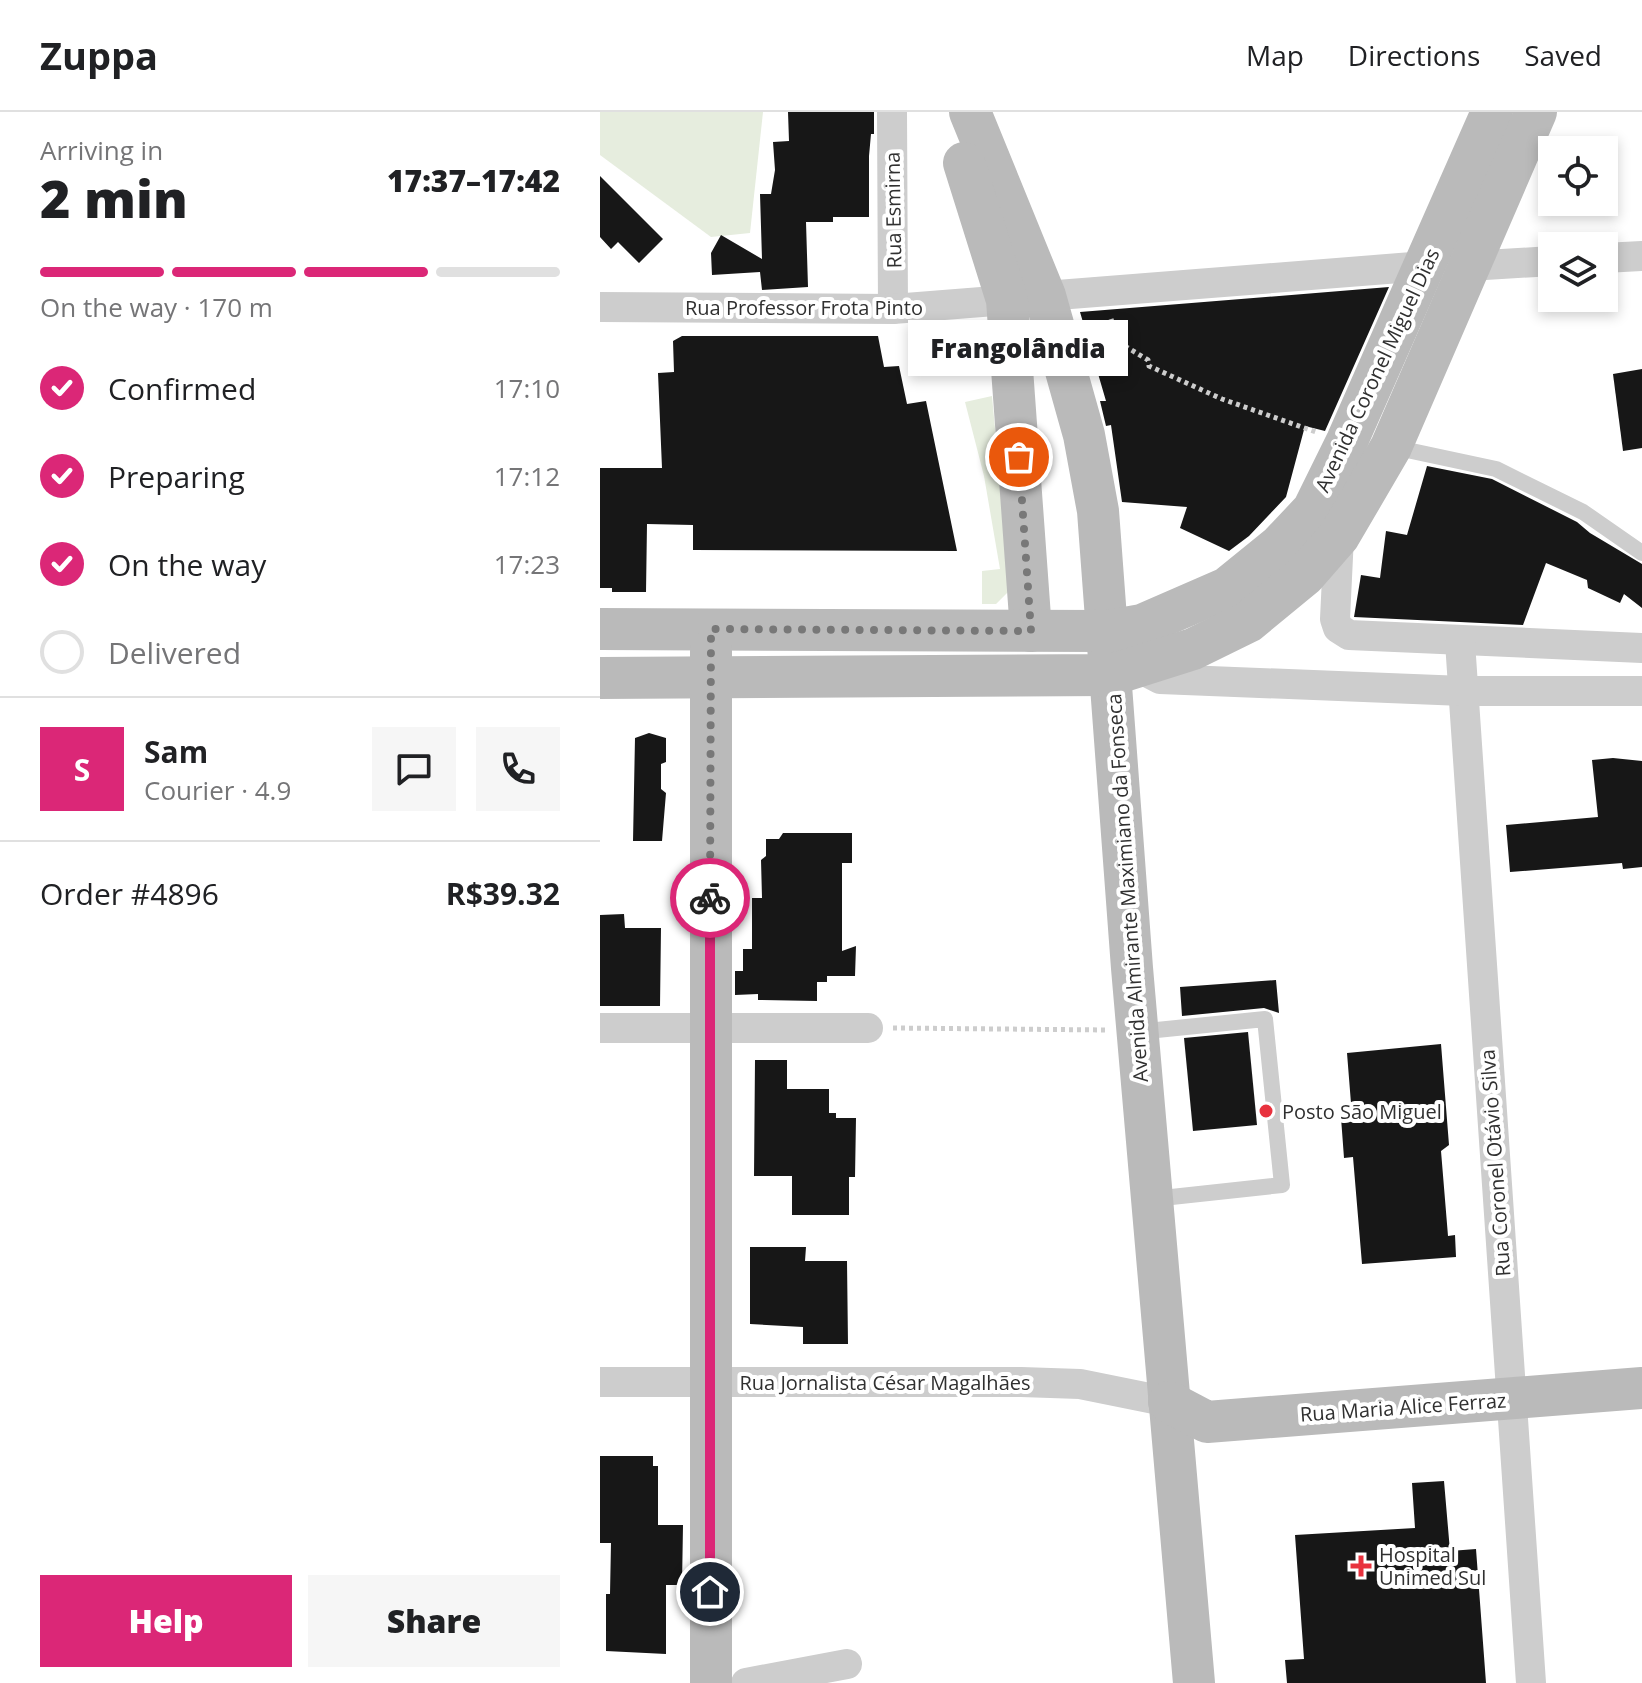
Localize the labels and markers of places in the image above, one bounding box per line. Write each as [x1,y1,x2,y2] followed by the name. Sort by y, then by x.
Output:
[909,321,1129,377] callout: Frangolândia
[985,423,1053,491] pin
[1282,1098,1442,1125] place label: Posto São Miguel
[1257,1102,1275,1120] marker: Posto São Miguel
[1379,1541,1486,1591] place label: Hospital Unimed Sul
[1350,1555,1372,1577] marker: Hospital Unimed Sul
[676,1558,744,1626] pin

